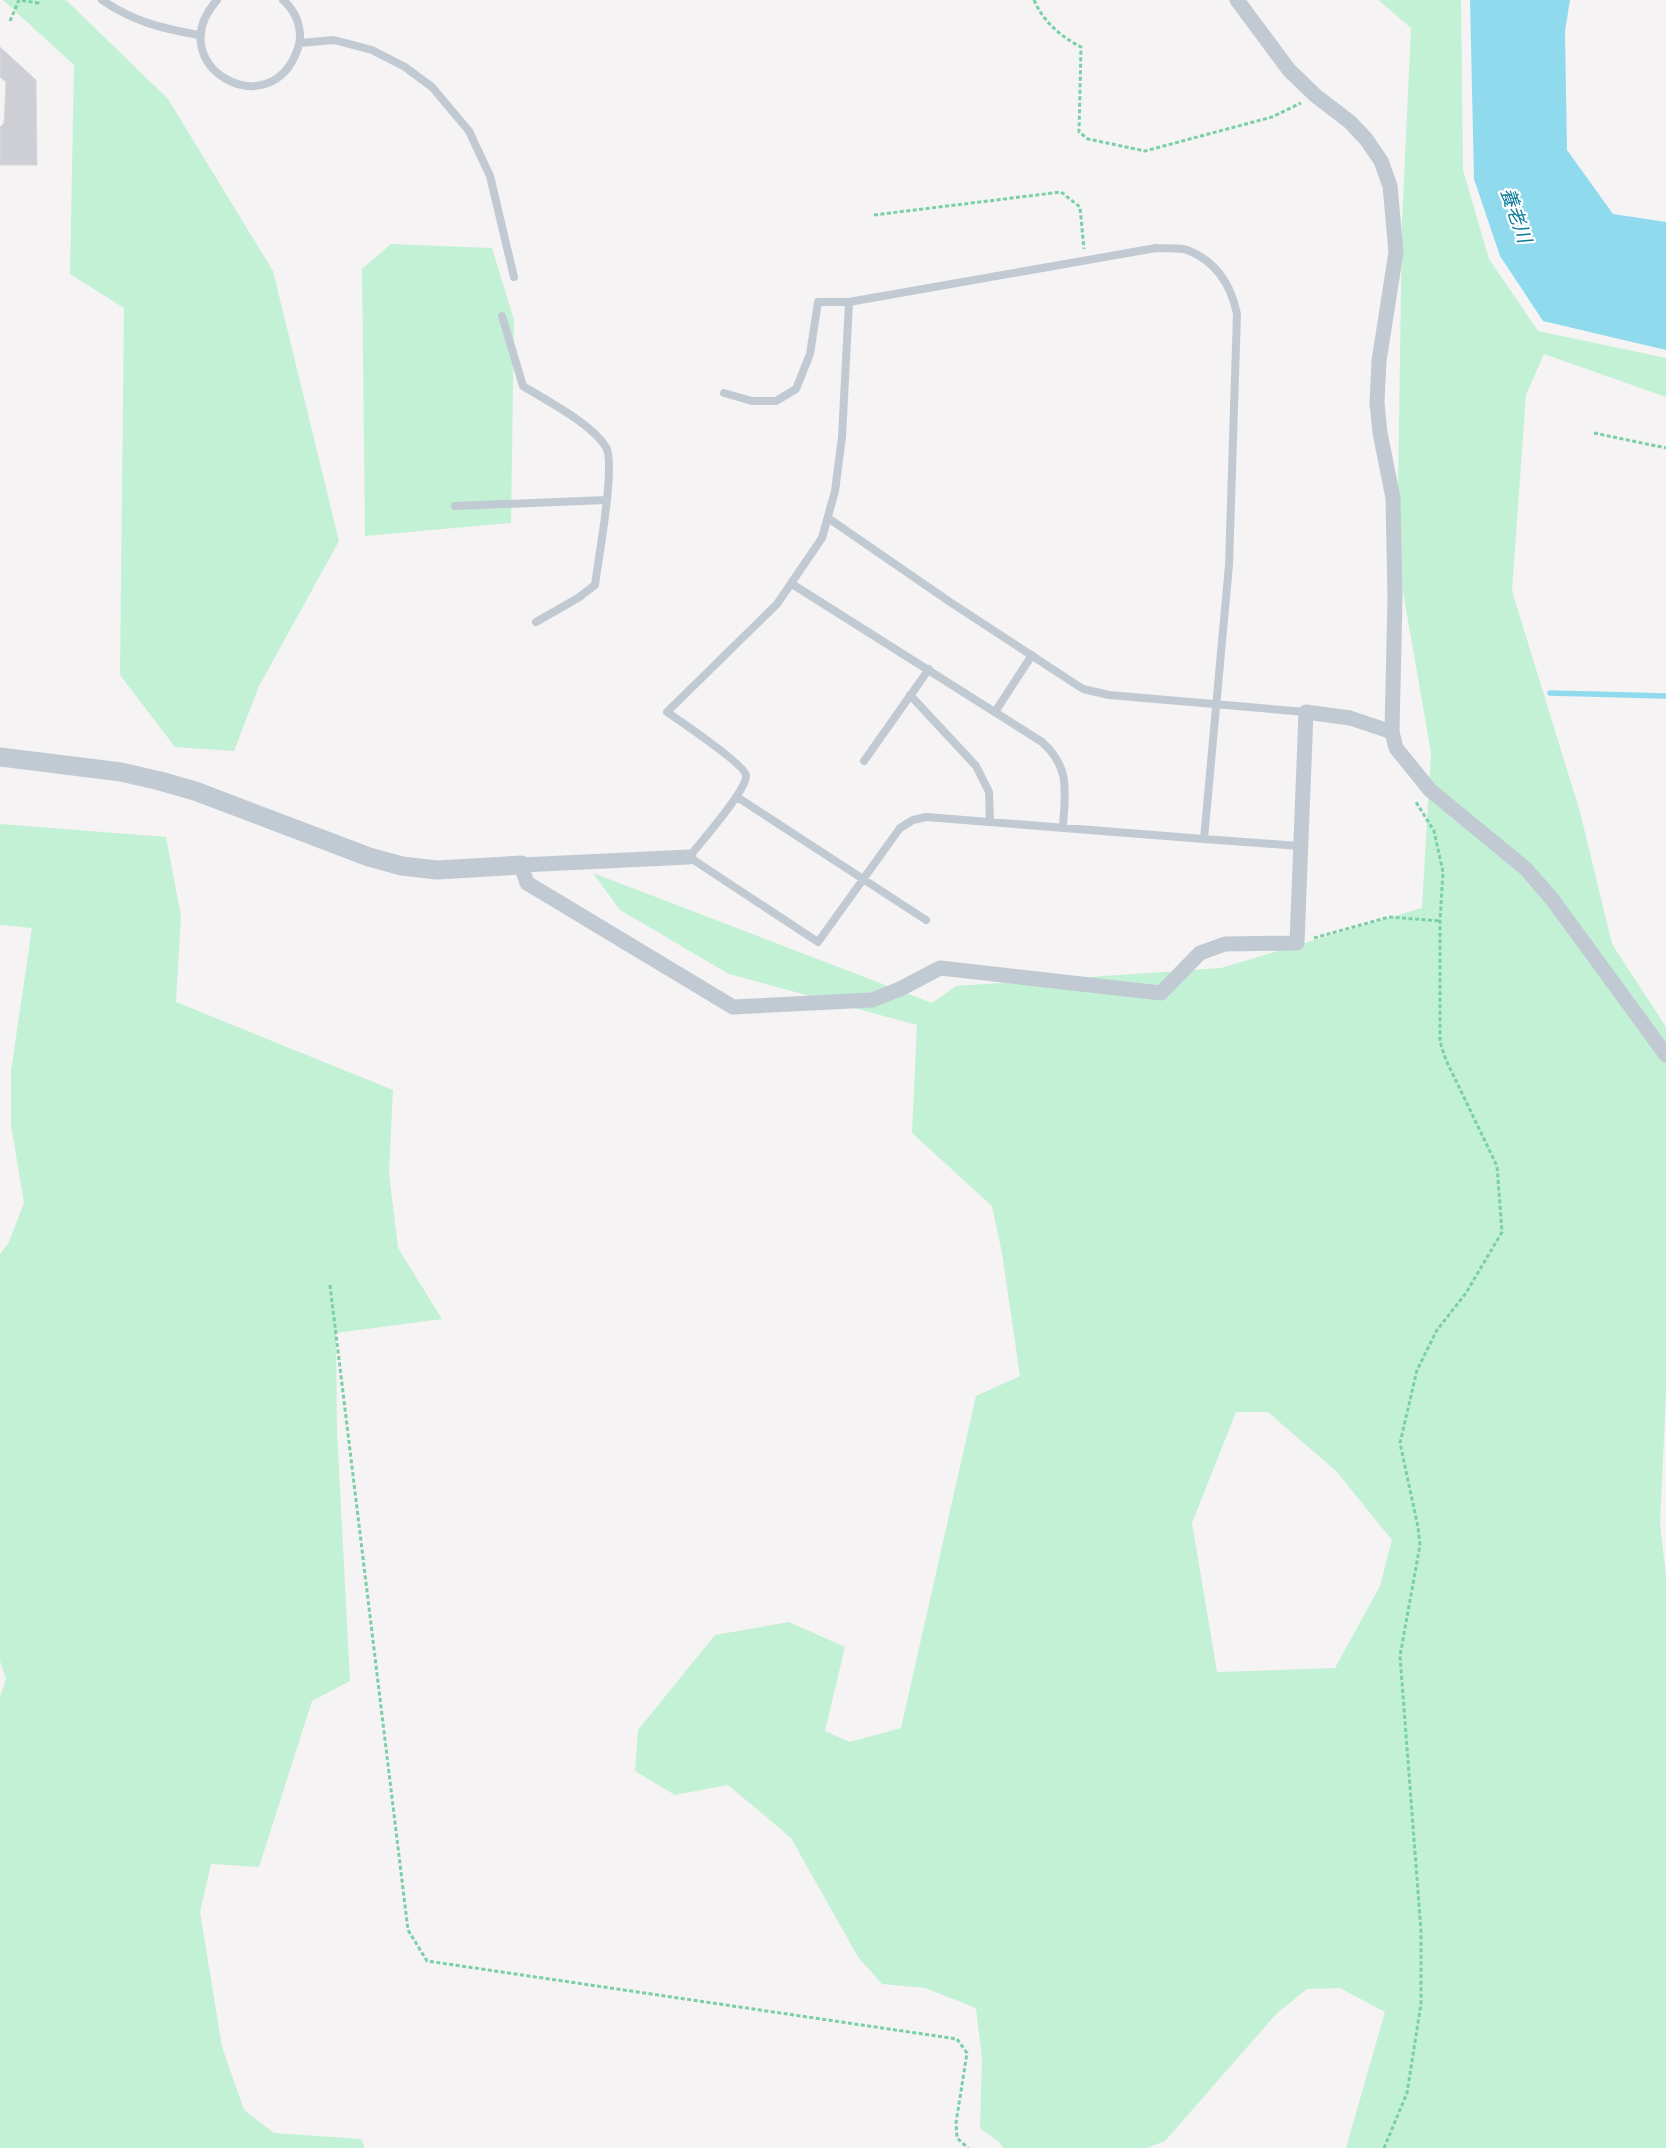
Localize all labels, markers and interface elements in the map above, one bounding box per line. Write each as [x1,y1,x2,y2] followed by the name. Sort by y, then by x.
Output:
[1496,184,1537,248] water label: 養老川

